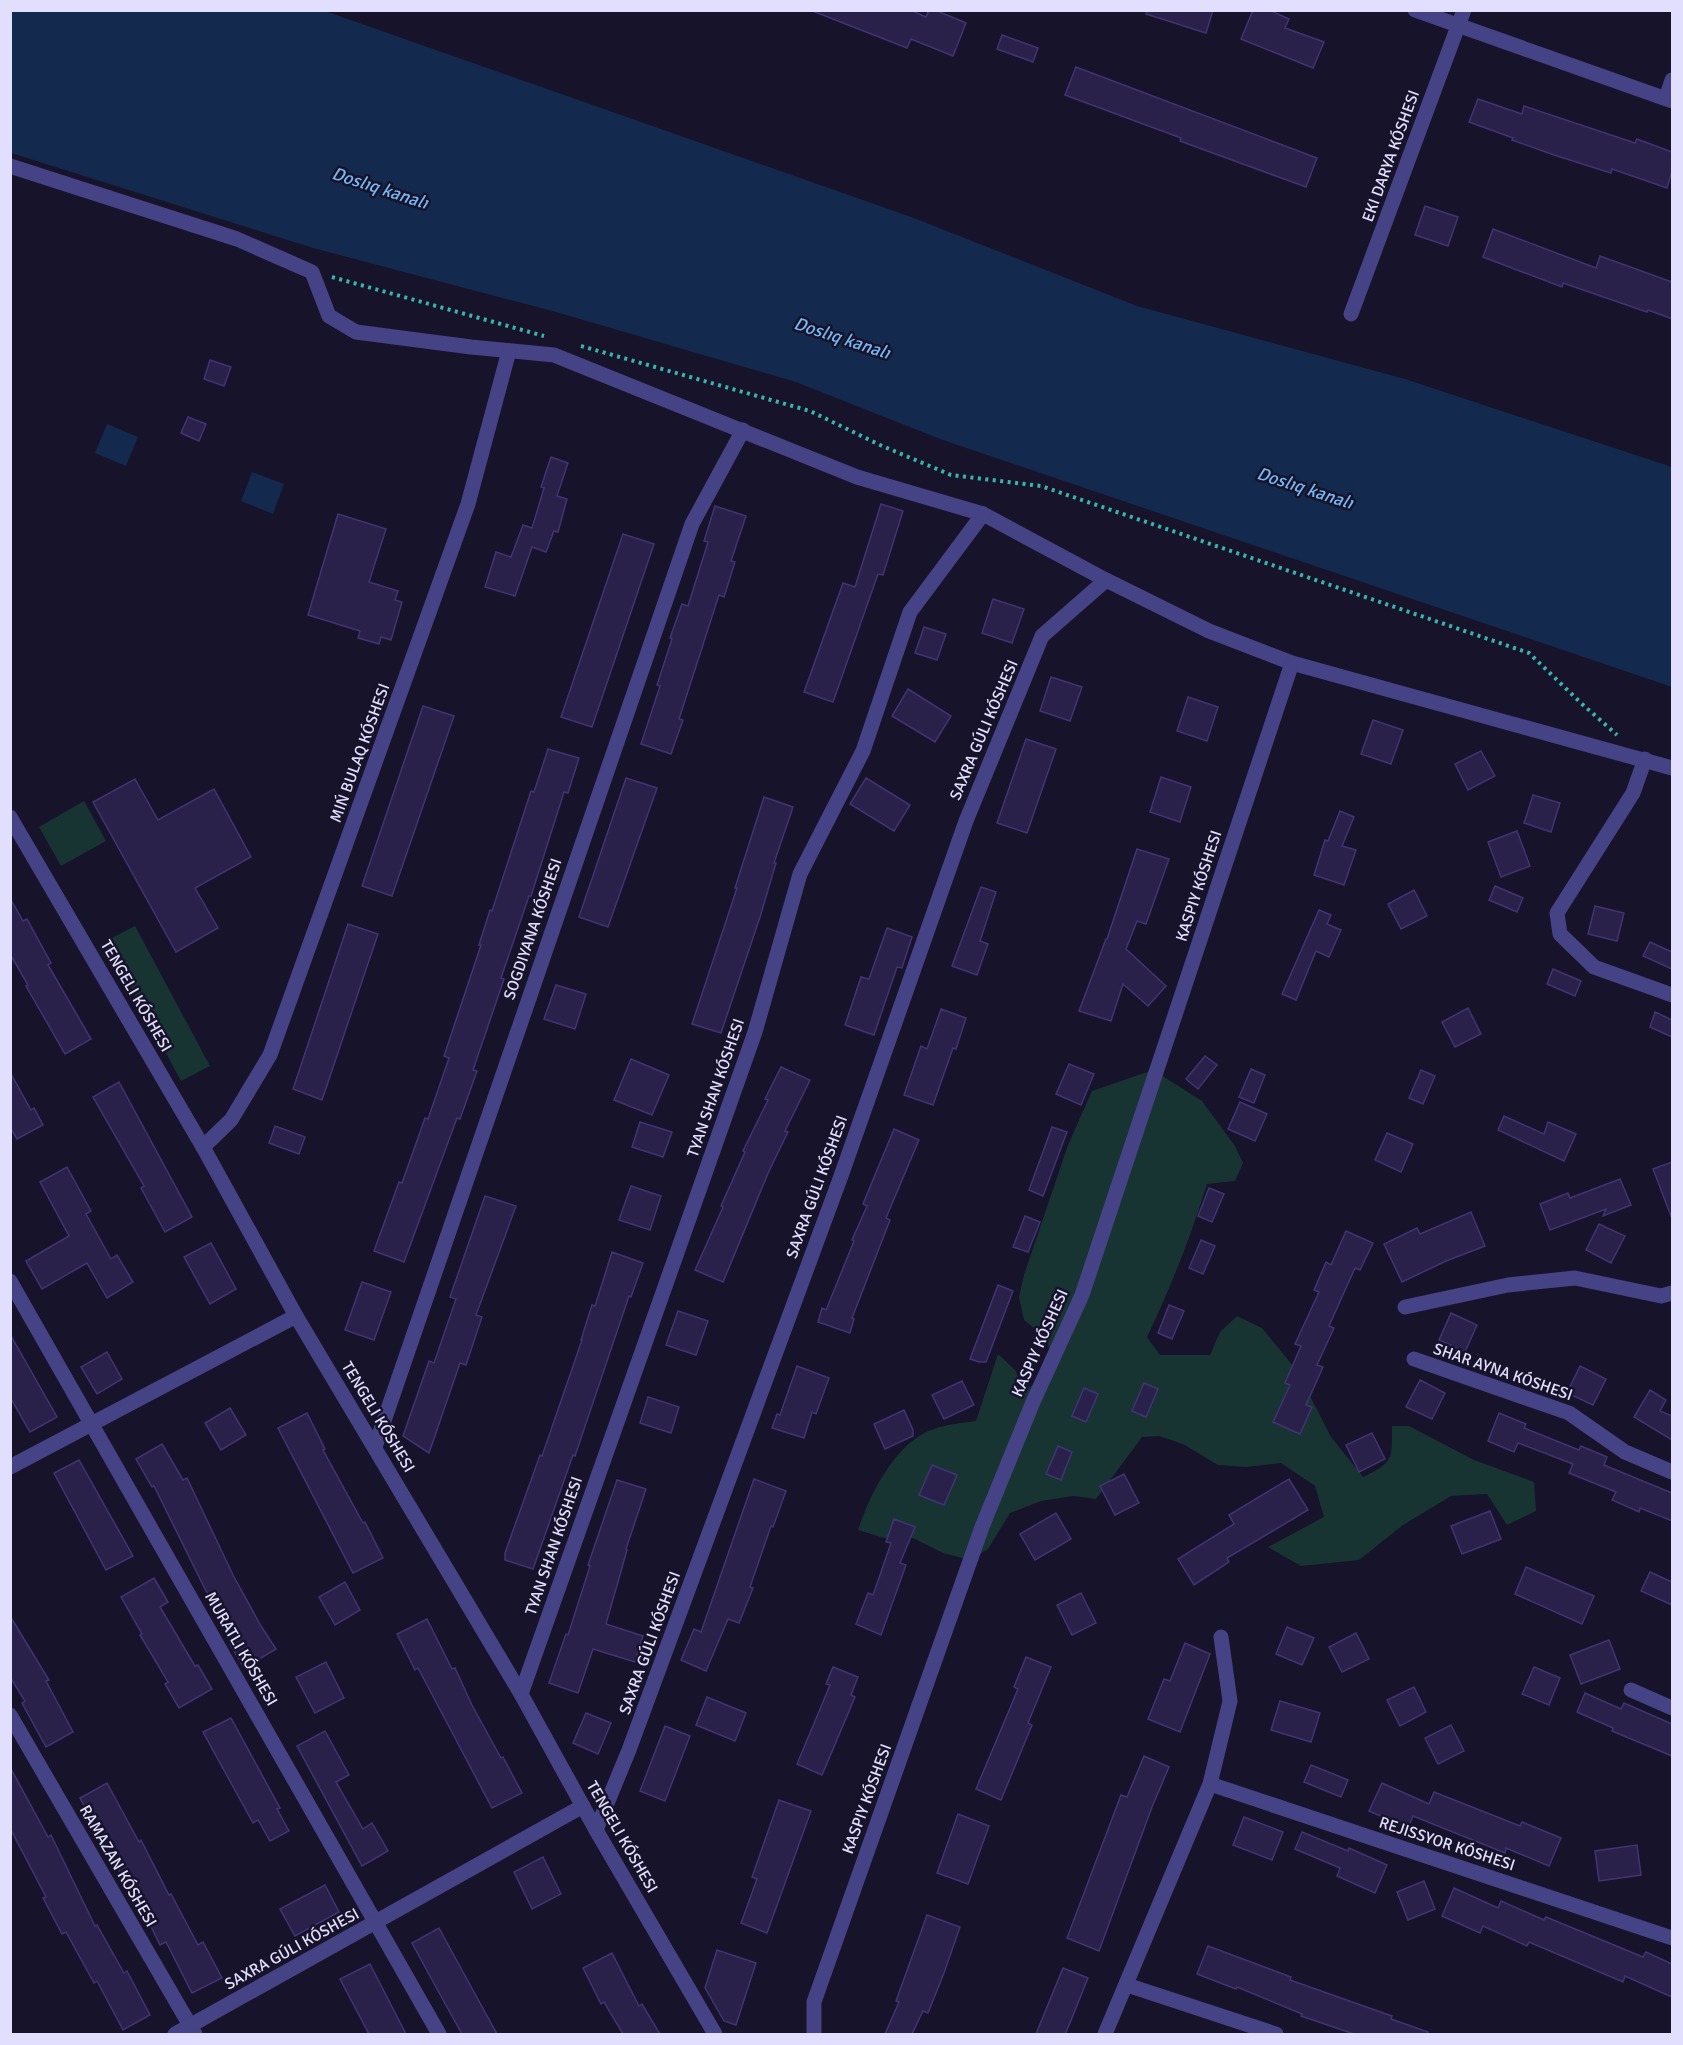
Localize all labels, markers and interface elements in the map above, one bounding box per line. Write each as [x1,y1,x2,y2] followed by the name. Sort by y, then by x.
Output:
[1358,87,1424,225] street label: EKI DARYA KÓSHESI
[329,162,432,214] water label: Doslıq kanalı
[791,312,894,364] water label: Doslıq kanalı
[1254,462,1357,514] water label: Doslıq kanalı
[945,657,1023,803] street label: SAXRA GÚLI KÓSHESI
[326,681,394,825] street label: MIŃ BULAQ KÓSHESI
[1172,828,1226,944] street label: KASPIY KÓSHESI
[499,856,567,1002] street label: SOGDIYANA KÓSHESI
[96,937,176,1055] street label: TENGELI KÓSHESI
[683,1016,749,1160] street label: TYAN SHAN KÓSHESI
[782,1113,852,1261] street label: SAXRA GÚLI KÓSHESI
[1007,1286,1073,1400] street label: KASPIY KÓSHESI
[1431,1339,1575,1405] street label: SHAR AYNA KÓSHESI
[337,1358,419,1476] street label: TENGELI KÓSHESI
[521,1474,587,1618] street label: TYAN SHAN KÓSHESI
[615,1569,685,1717] street label: SAXRA GÚLI KÓSHESI
[200,1588,282,1710] street label: MURATLI KÓSHESI
[838,1741,896,1857] street label: KASPIY KÓSHESI
[582,1778,662,1896] street label: TENGELI KÓSHESI
[75,1801,161,1931] street label: RAMAZAN KÓSHESI
[1376,1813,1518,1875] street label: REJISSYOR KÓSHESI
[221,1904,363,1994] street label: SAXRA GÚLI KÓSHESI

